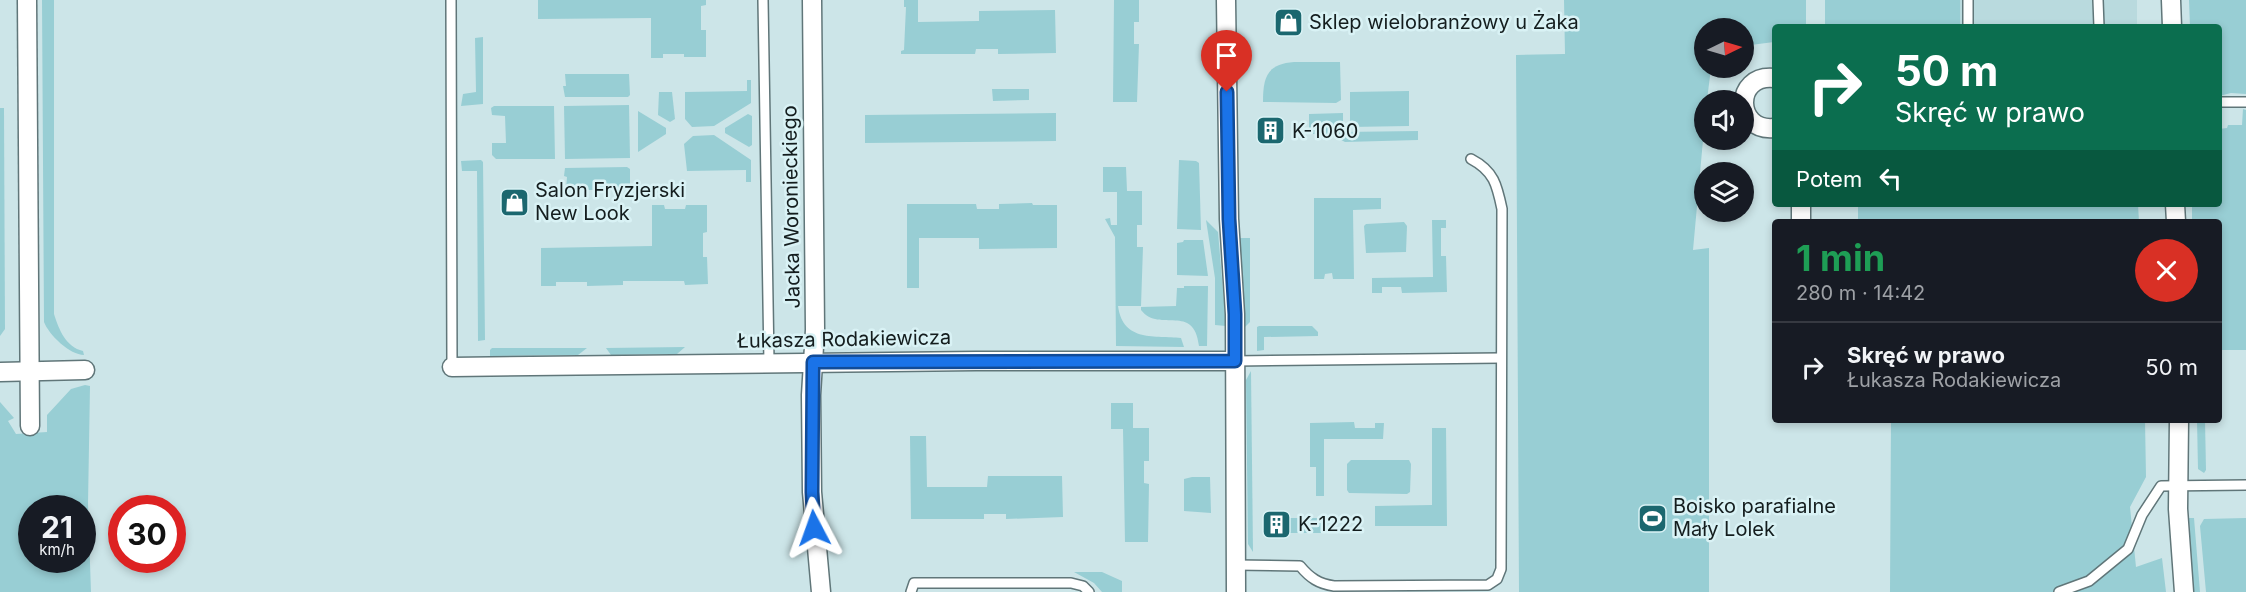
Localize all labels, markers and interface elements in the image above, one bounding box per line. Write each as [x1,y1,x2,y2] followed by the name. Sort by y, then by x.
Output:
[1272,6,1304,38] shop icon: Sklep wielobranżowy u Żaka
[1309,9,1579,34] place label: Sklep wielobranżowy u Żaka
[1694,18,1754,78] north arrow
[1694,18,1754,222] map controls
[1201,30,1252,92] pin
[1210,39,1243,72] icon: arrive
[1895,45,1998,96] text: 50 m
[1796,48,1874,126] icon: right
[1694,90,1754,150] button: sound
[1895,96,2085,129] text: Skręć w prawo
[777,105,805,309] street label: Jacka Woronieckiego
[1255,115,1287,147] building icon: K-1060
[1292,119,1358,143] place label: K-1060
[1694,162,1754,222] button: layers
[1874,162,1907,195] icon: left
[1796,166,1862,192] text: Potem
[535,178,685,225] place label: Salon Fryzjerski New Look
[498,186,530,218] shop icon: Salon Fryzjerski New Look
[1796,236,1885,280] text: 1 min
[2135,239,2198,302] button: close
[1796,281,1925,305] text: 280 m · 14:42
[737,325,951,353] street label: Łukasza Rodakiewicza
[1847,342,2005,368] text: Skręć w prawo
[1796,351,1829,384] icon: right
[2145,354,2198,380] text: 50 m
[1847,368,2061,392] text: Łukasza Rodakiewicza
[1673,494,1836,541] place label: Boisko parafialne Mały Lolek
[108,495,186,573] speed limit sign: 30
[782,496,846,560] position arrow
[1636,502,1668,534] sports icon: Boisko parafialne Mały Lolek
[1261,508,1293,540] building icon: K-1222
[41,509,73,545] text: 21
[1298,512,1363,536] place label: K-1222
[39,540,75,559] text: km/h

